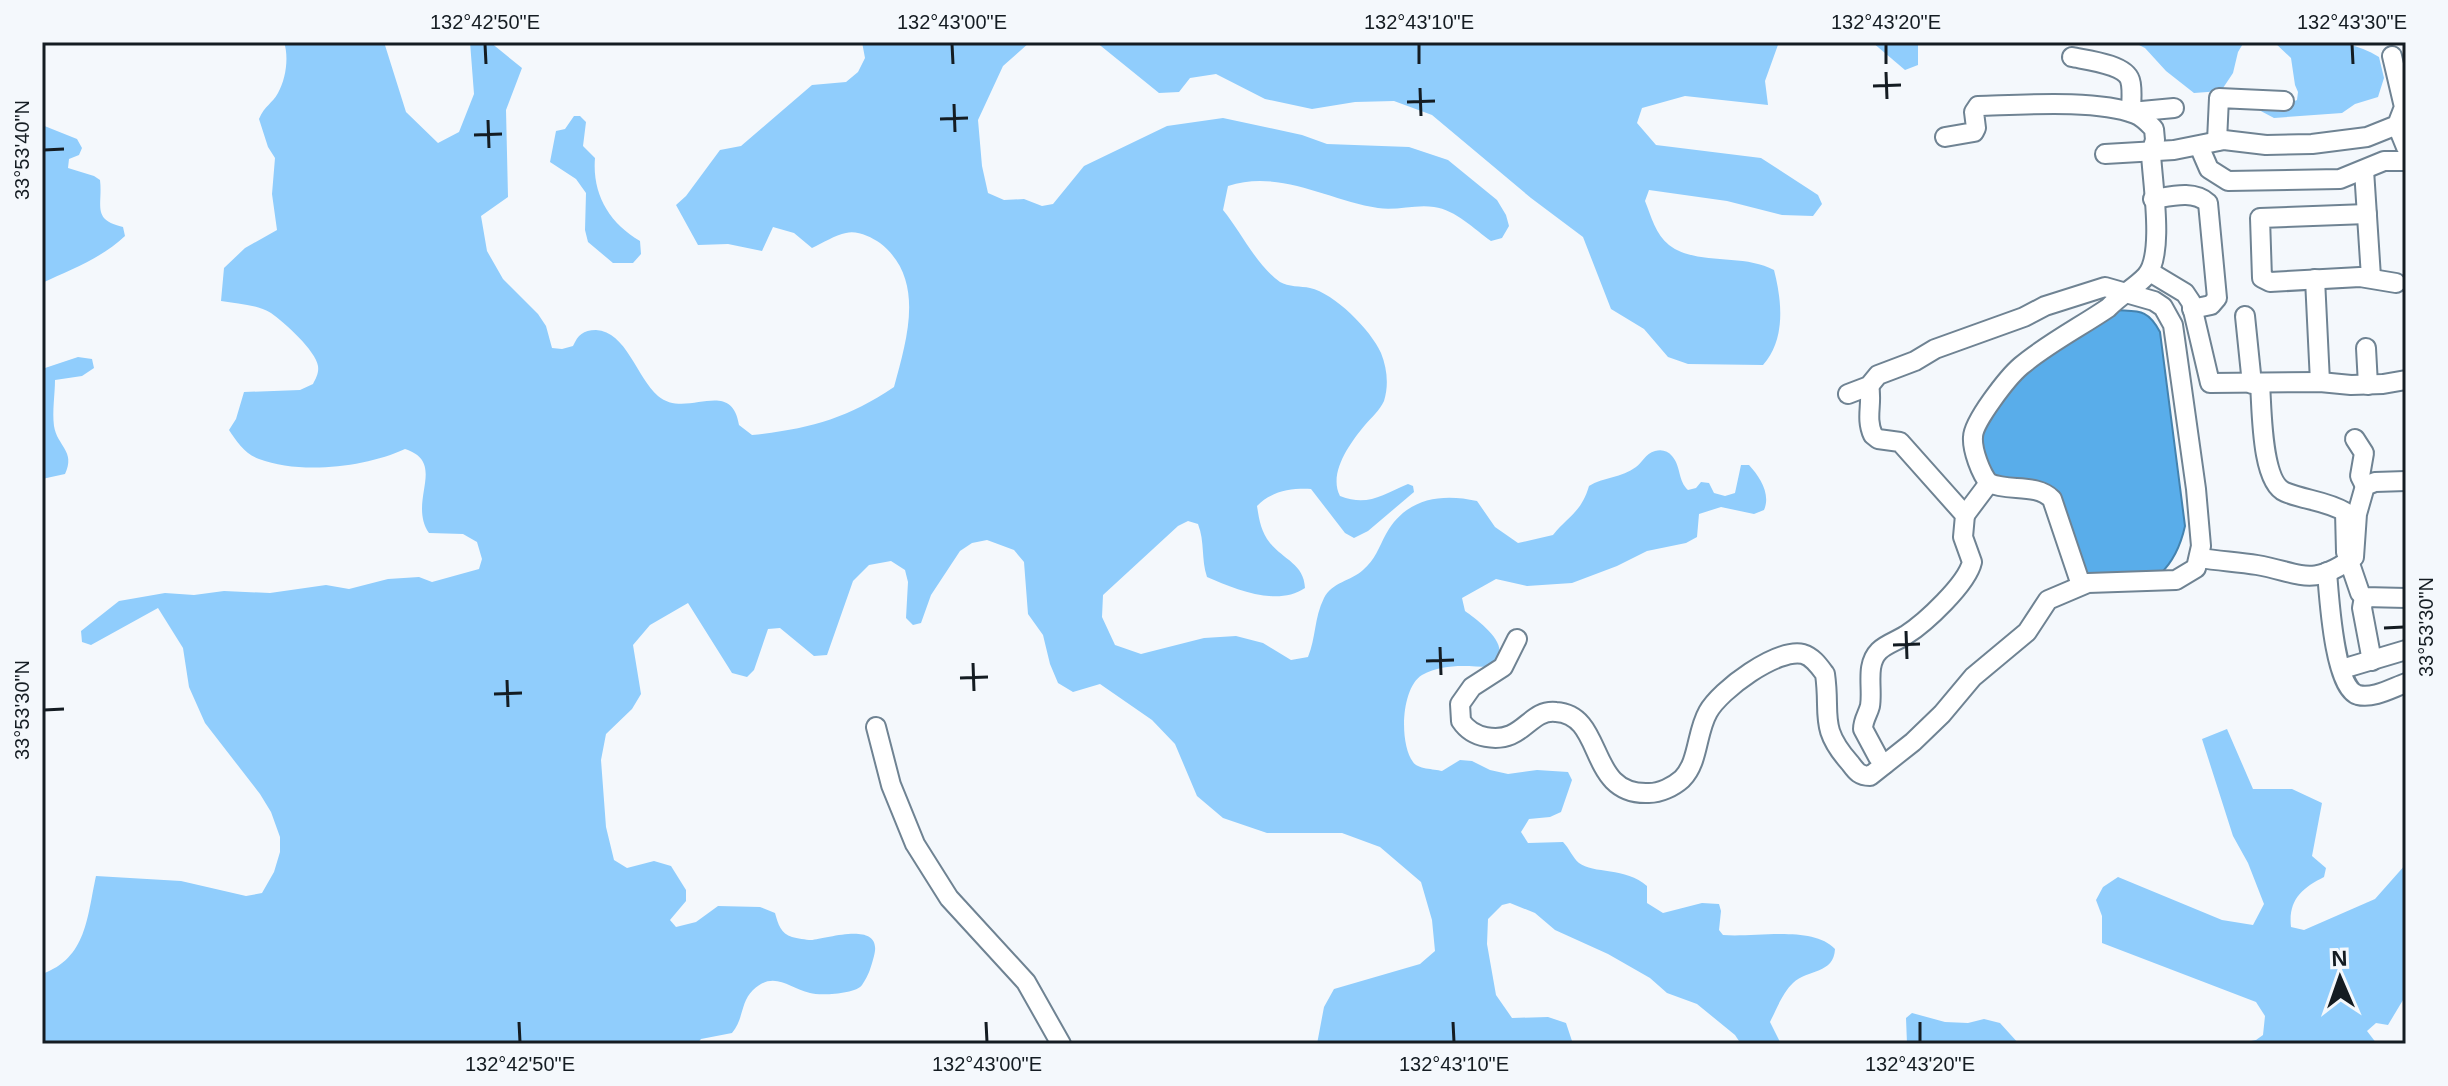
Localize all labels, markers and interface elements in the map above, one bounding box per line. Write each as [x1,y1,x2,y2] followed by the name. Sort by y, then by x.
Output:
[430,11,540,33] text: 132°42'50"E
[897,11,1007,33] text: 132°43'00"E
[1364,11,1474,33] text: 132°43'10"E
[1831,11,1941,33] text: 132°43'20"E
[2297,11,2407,33] text: 132°43'30"E
[11,100,33,200] text: 33°53'40"N
[2415,577,2437,677] text: 33°53'30"N
[11,660,33,760] text: 33°53'30"N
[2300,938,2380,1018] north arrow
[2331,946,2348,971] text: N
[465,1053,575,1075] text: 132°42'50"E
[932,1053,1042,1075] text: 132°43'00"E
[1399,1053,1509,1075] text: 132°43'10"E
[1865,1053,1975,1075] text: 132°43'20"E

